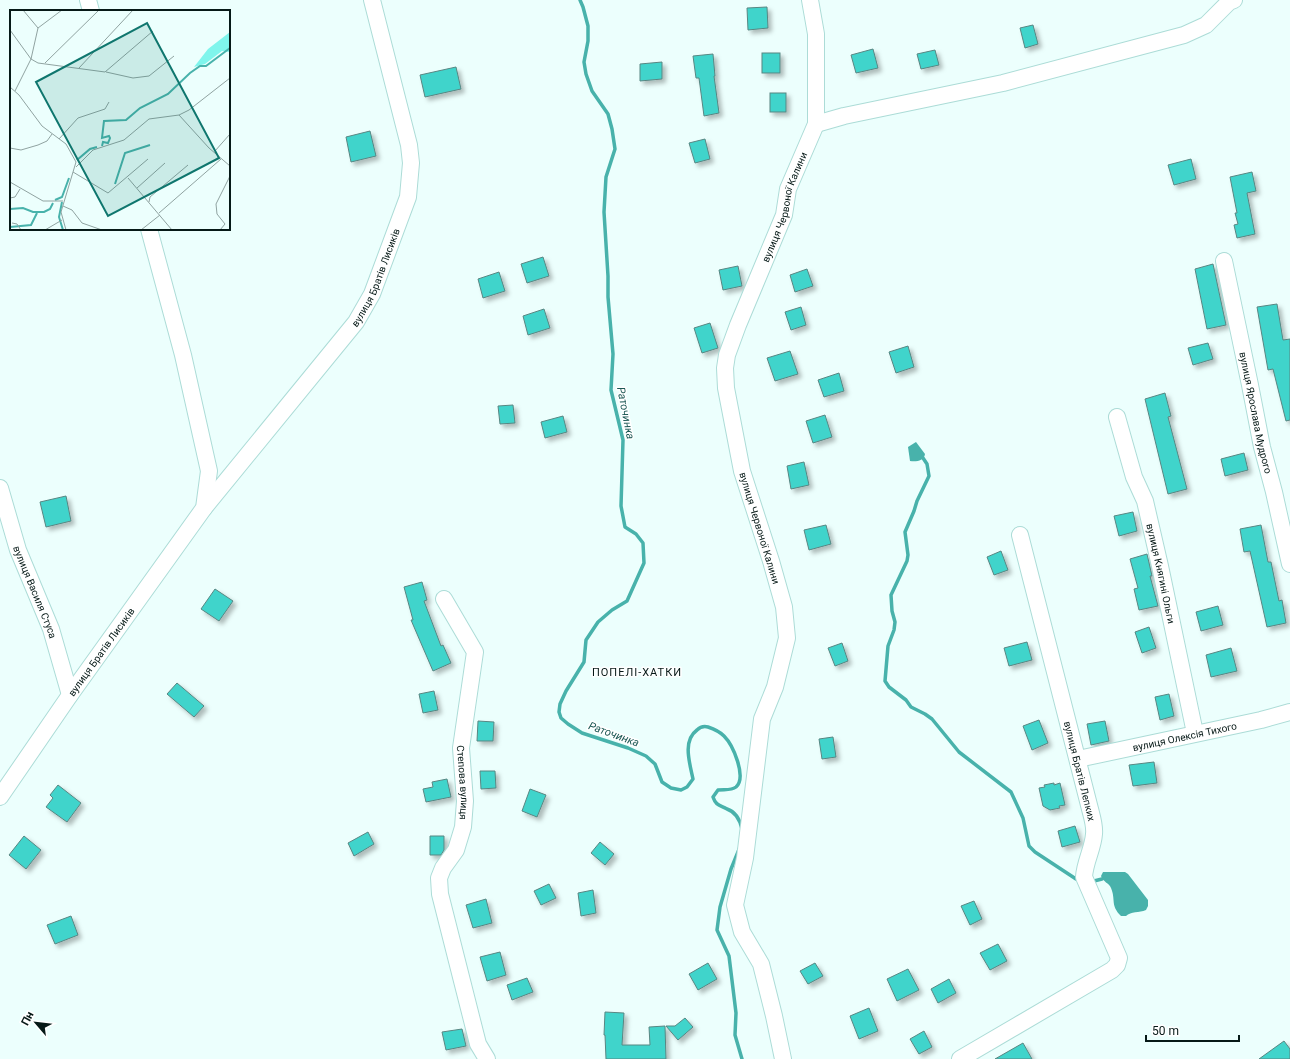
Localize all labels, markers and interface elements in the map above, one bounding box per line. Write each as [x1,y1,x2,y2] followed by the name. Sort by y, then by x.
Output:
[10,10,230,230] inset map
[760,150,809,264] street label: вулиця Червоної Калини
[349,227,402,329] street label: вулиця Братів Лисиків
[1237,351,1274,475] street label: вулиця Ярослава Мудрого
[614,386,637,441] water label: Раточинка
[737,471,782,586] street label: вулиця Червоної Калини
[1144,522,1177,625] street label: вулиця Княгині Ольги
[11,545,58,640] street label: вулиця Василя Стуса
[66,605,137,698] street label: вулиця Братів Лисиків
[592,666,682,679] district label: ПОПЕЛІ-ХАТКИ
[587,719,641,750] water label: Раточинка
[1062,720,1097,822] street label: вулиця Братів Лепких
[1132,720,1238,753] street label: вулиця Олексія Тихого
[455,745,470,820] street label: Степова вулиця
[16,1003,56,1043] north arrow
[19,1009,37,1028] text: Пн
[1146,1017,1239,1043] scale bar
[1152,1024,1179,1038] text: 50 m

